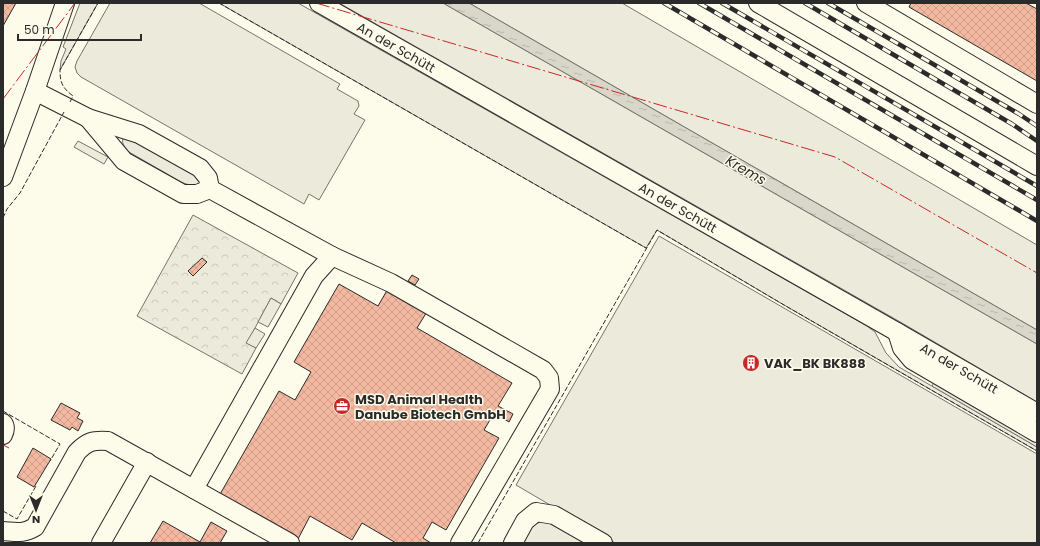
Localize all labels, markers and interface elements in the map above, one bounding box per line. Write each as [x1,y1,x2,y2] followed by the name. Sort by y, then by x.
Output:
[18,16,141,42] scale bar
[354,17,439,77] street label: An der Schütt
[24,21,55,38] text: 50 m
[722,150,770,190] water label: Krems
[635,177,721,237] street label: An der Schütt
[917,338,1002,398] street label: An der Schütt
[741,353,761,373] building icon: VAK_BK BK888
[764,354,866,373] place label: VAK_BK BK888
[355,390,506,424] place label: MSD Animal Health Danube Biotech GmbH
[332,396,352,416] office icon: MSD Animal Health Danube Biotech GmbH
[16,490,56,530] north arrow
[32,512,40,528] text: N

